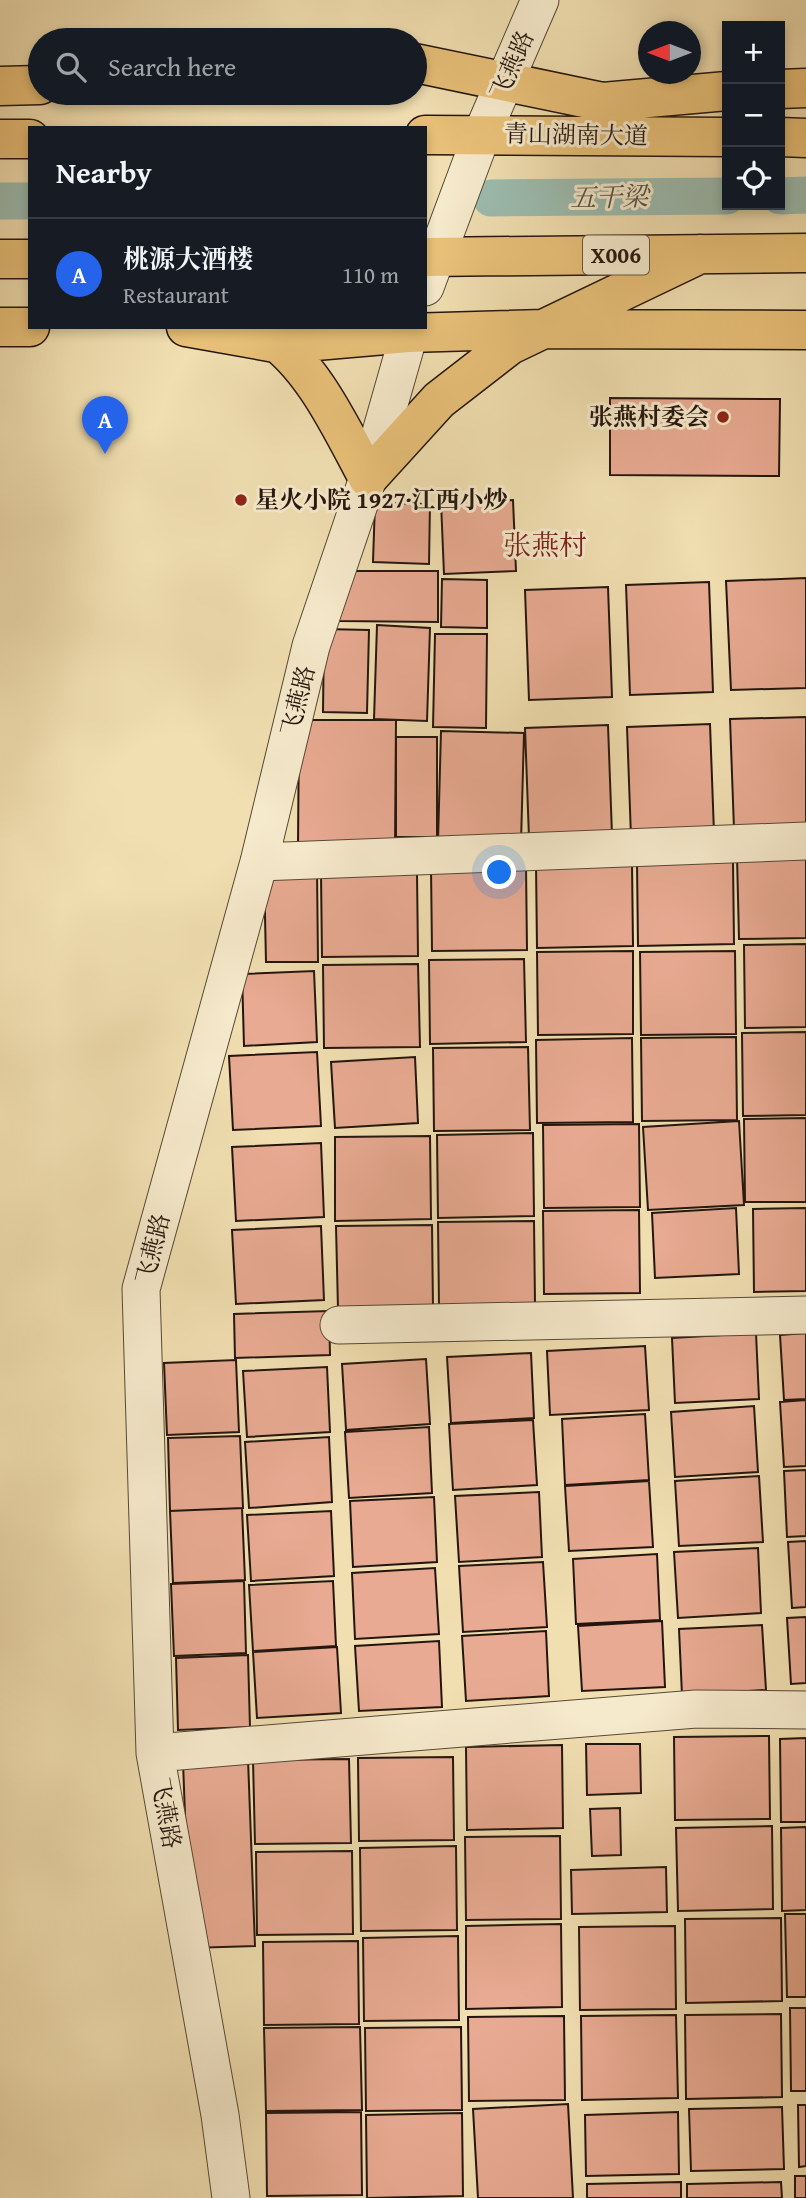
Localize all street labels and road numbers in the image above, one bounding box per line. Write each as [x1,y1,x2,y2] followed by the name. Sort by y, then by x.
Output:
[481,25,542,105] street label: 飞燕路
[504,116,648,153] street label: 青山湖南大道
[583,236,649,274] road number: X006
[272,662,323,740] street label: 飞燕路
[127,1210,178,1288] street label: 飞燕路
[143,1774,190,1851] street label: 飞燕路

